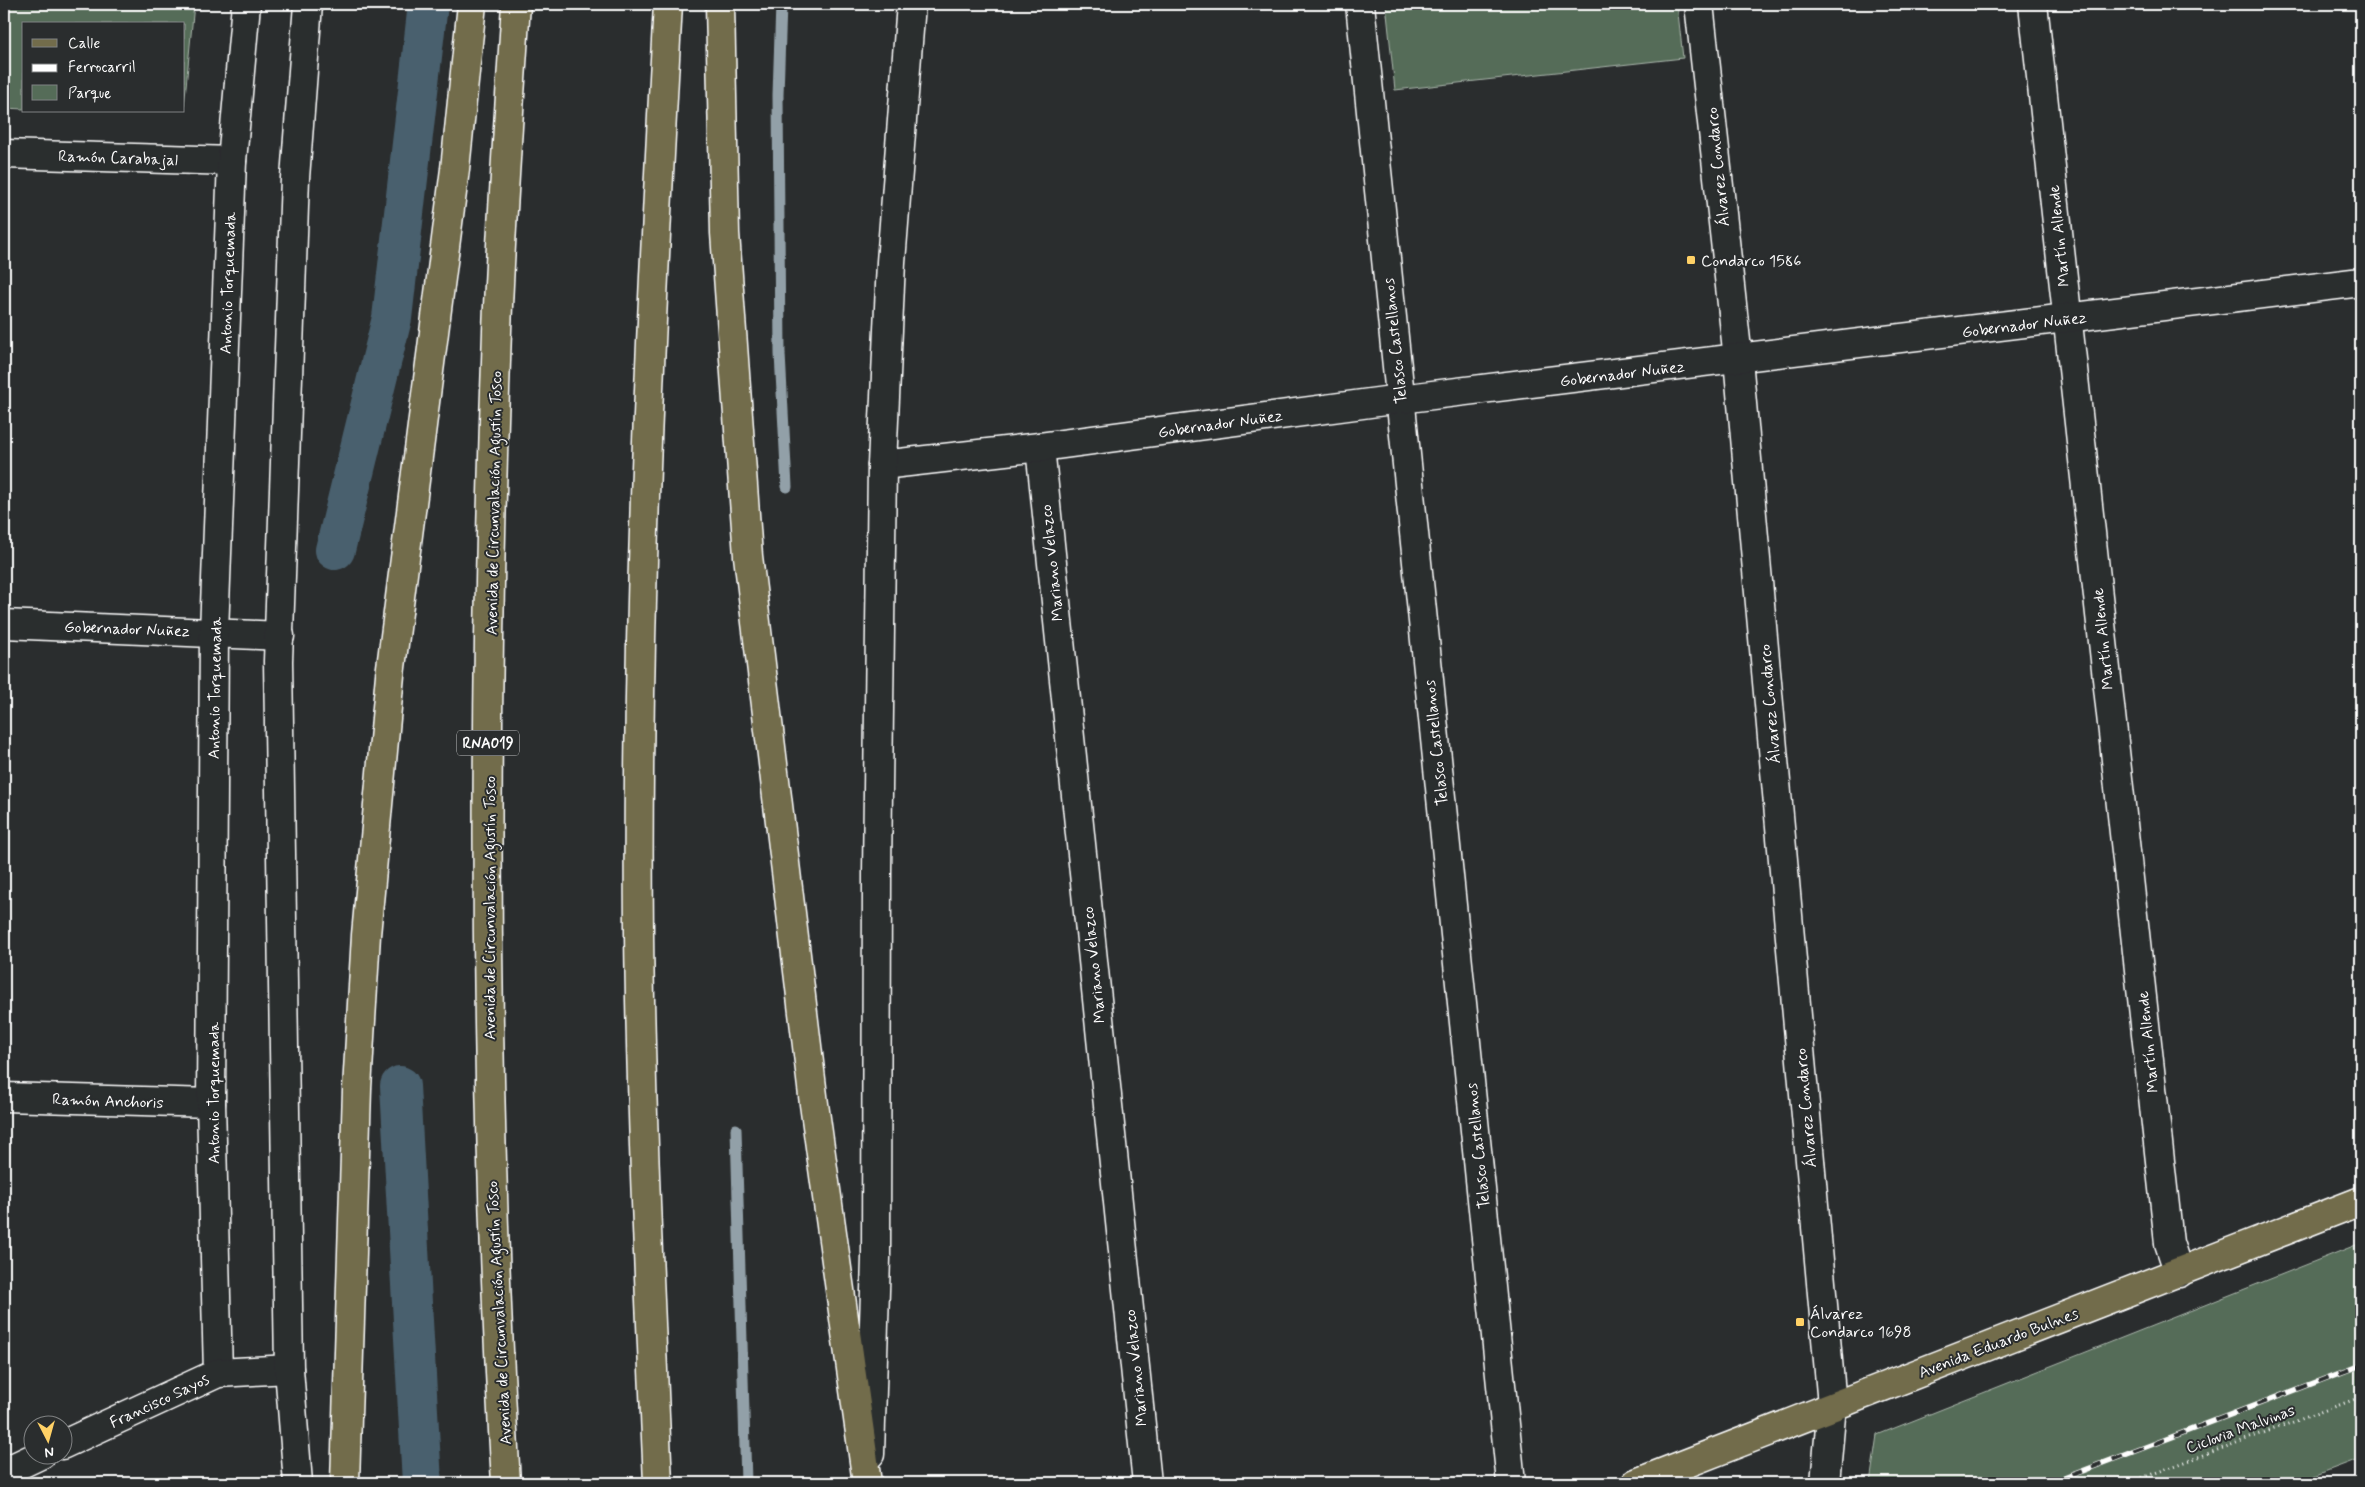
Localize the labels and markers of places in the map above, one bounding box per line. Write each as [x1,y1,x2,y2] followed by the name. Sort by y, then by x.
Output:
[1701,251,1802,272] place label: Condarco 1586
[1685,254,1697,266] marker: Condarco 1586
[1810,1304,1911,1343] place label: Álvarez Condarco 1698
[1794,1316,1806,1328] marker: Álvarez Condarco 1698

